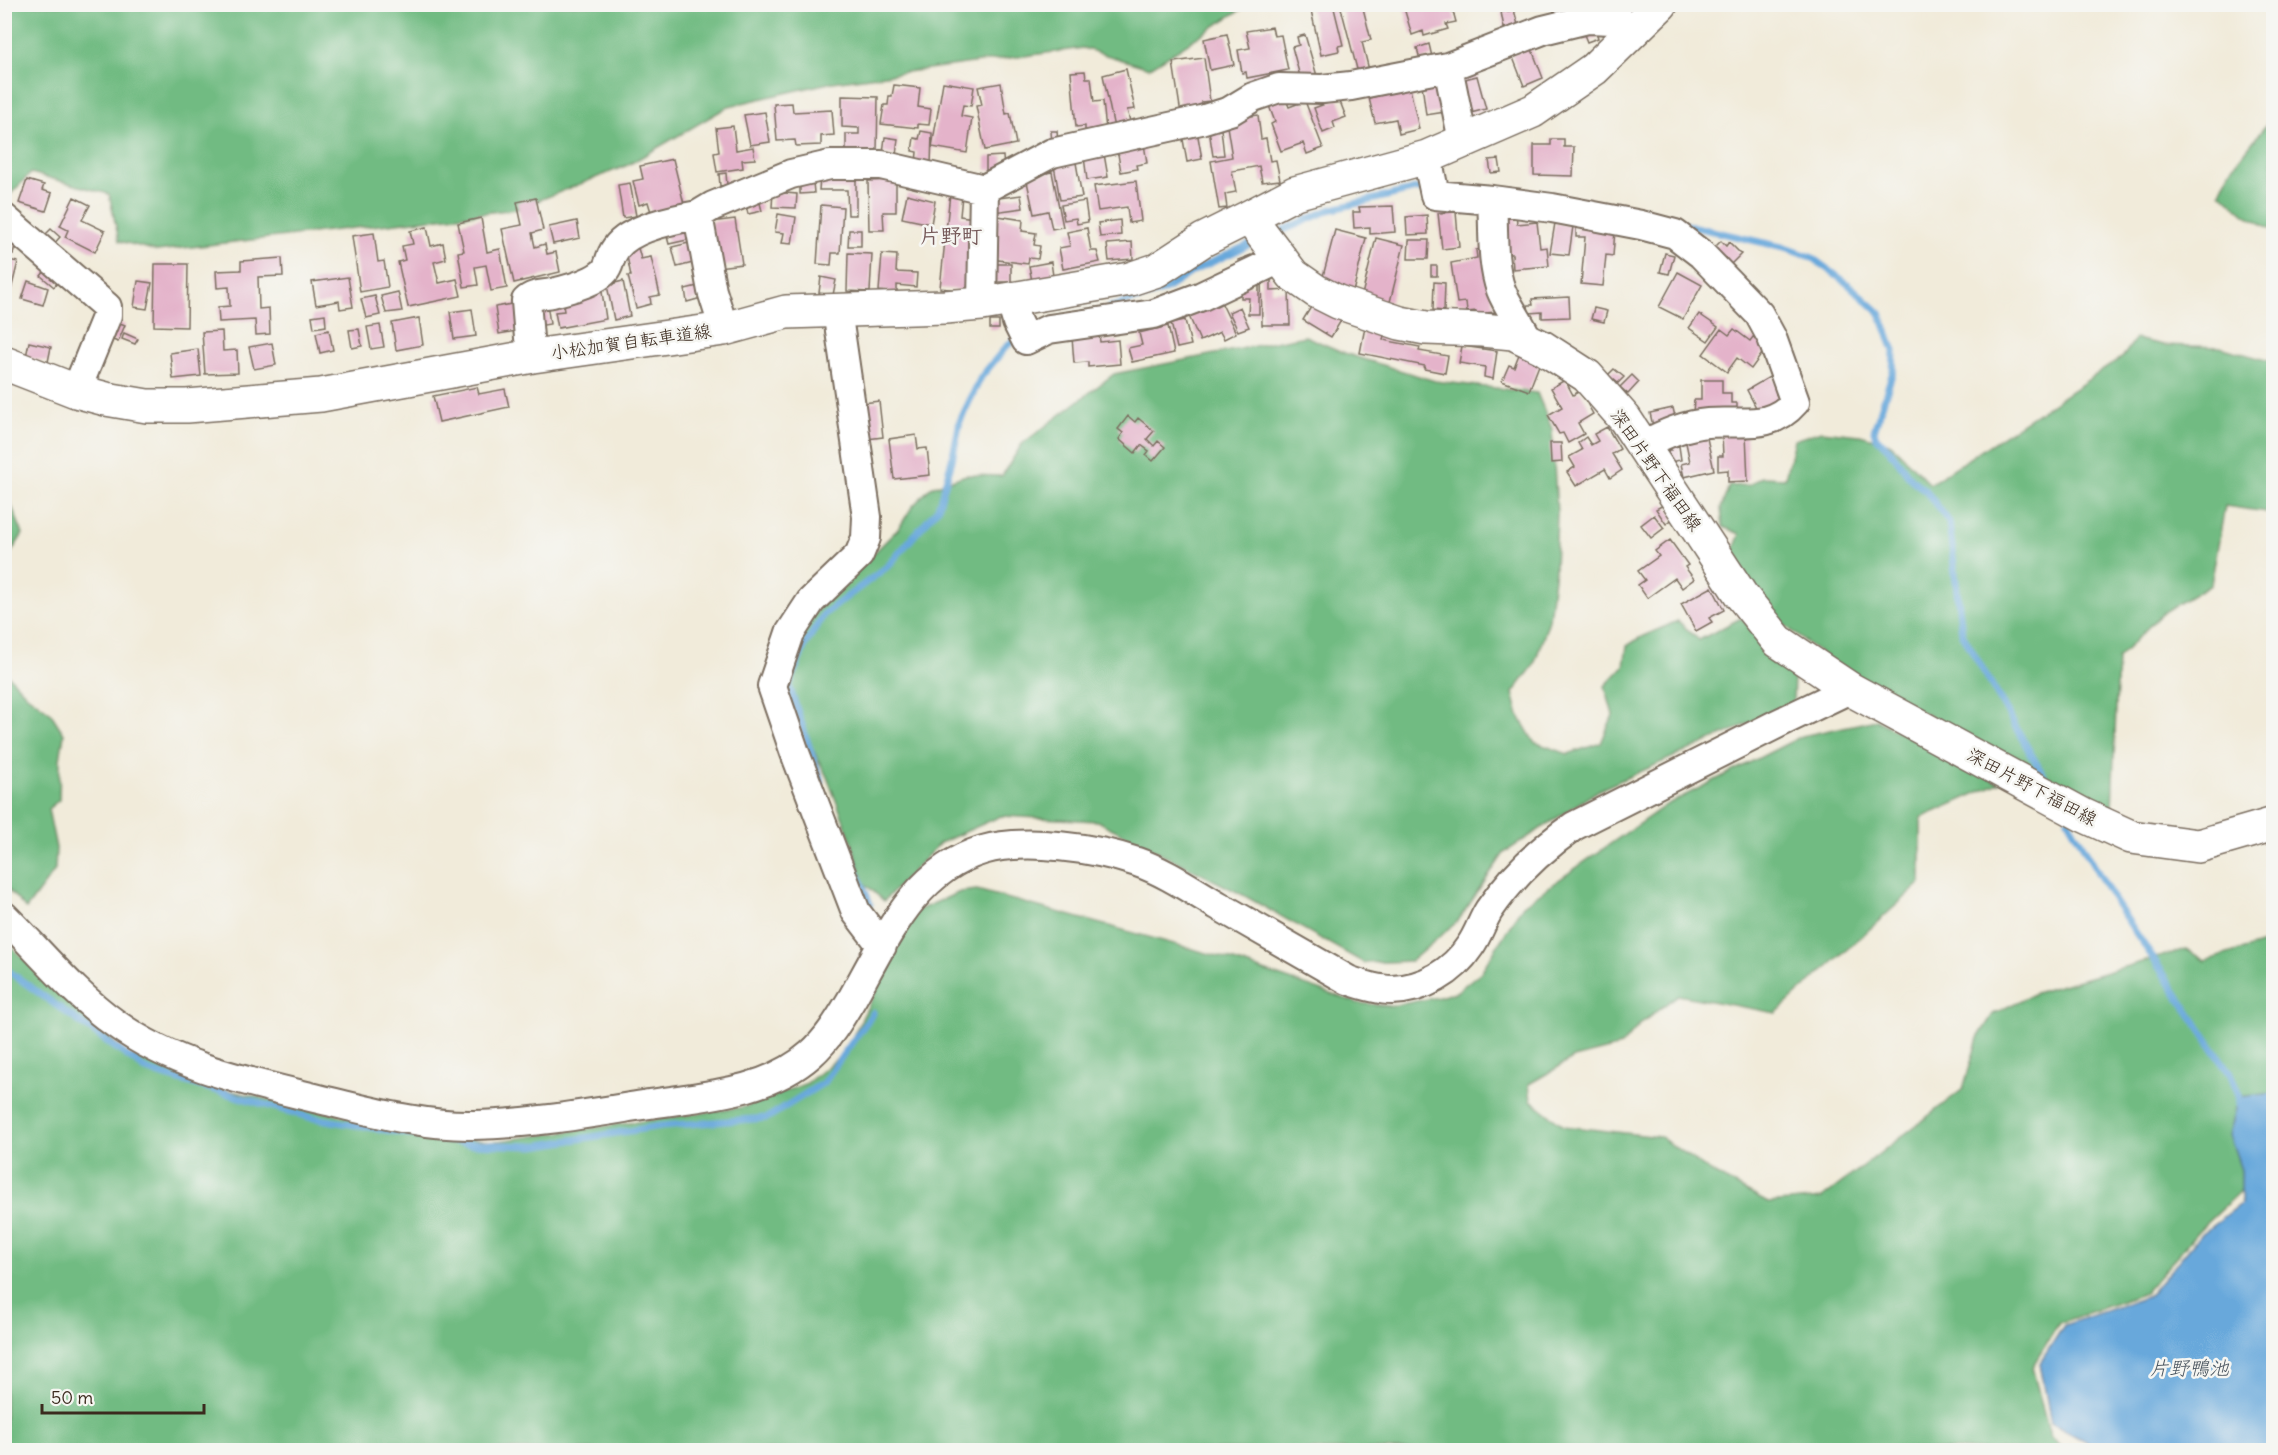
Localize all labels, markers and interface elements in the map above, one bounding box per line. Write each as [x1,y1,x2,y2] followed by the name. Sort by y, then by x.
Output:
[920,222,983,249] district label: 片野町
[549,319,713,364] street label: 小松加賀自転車道線
[1606,404,1707,535] street label: 深田片野下福田線
[1963,743,2101,831] street label: 深田片野下福田線
[2149,1355,2230,1380] water label: 片野鴨池
[42,1377,204,1415] scale bar
[51,1386,93,1409] text: 50 m

